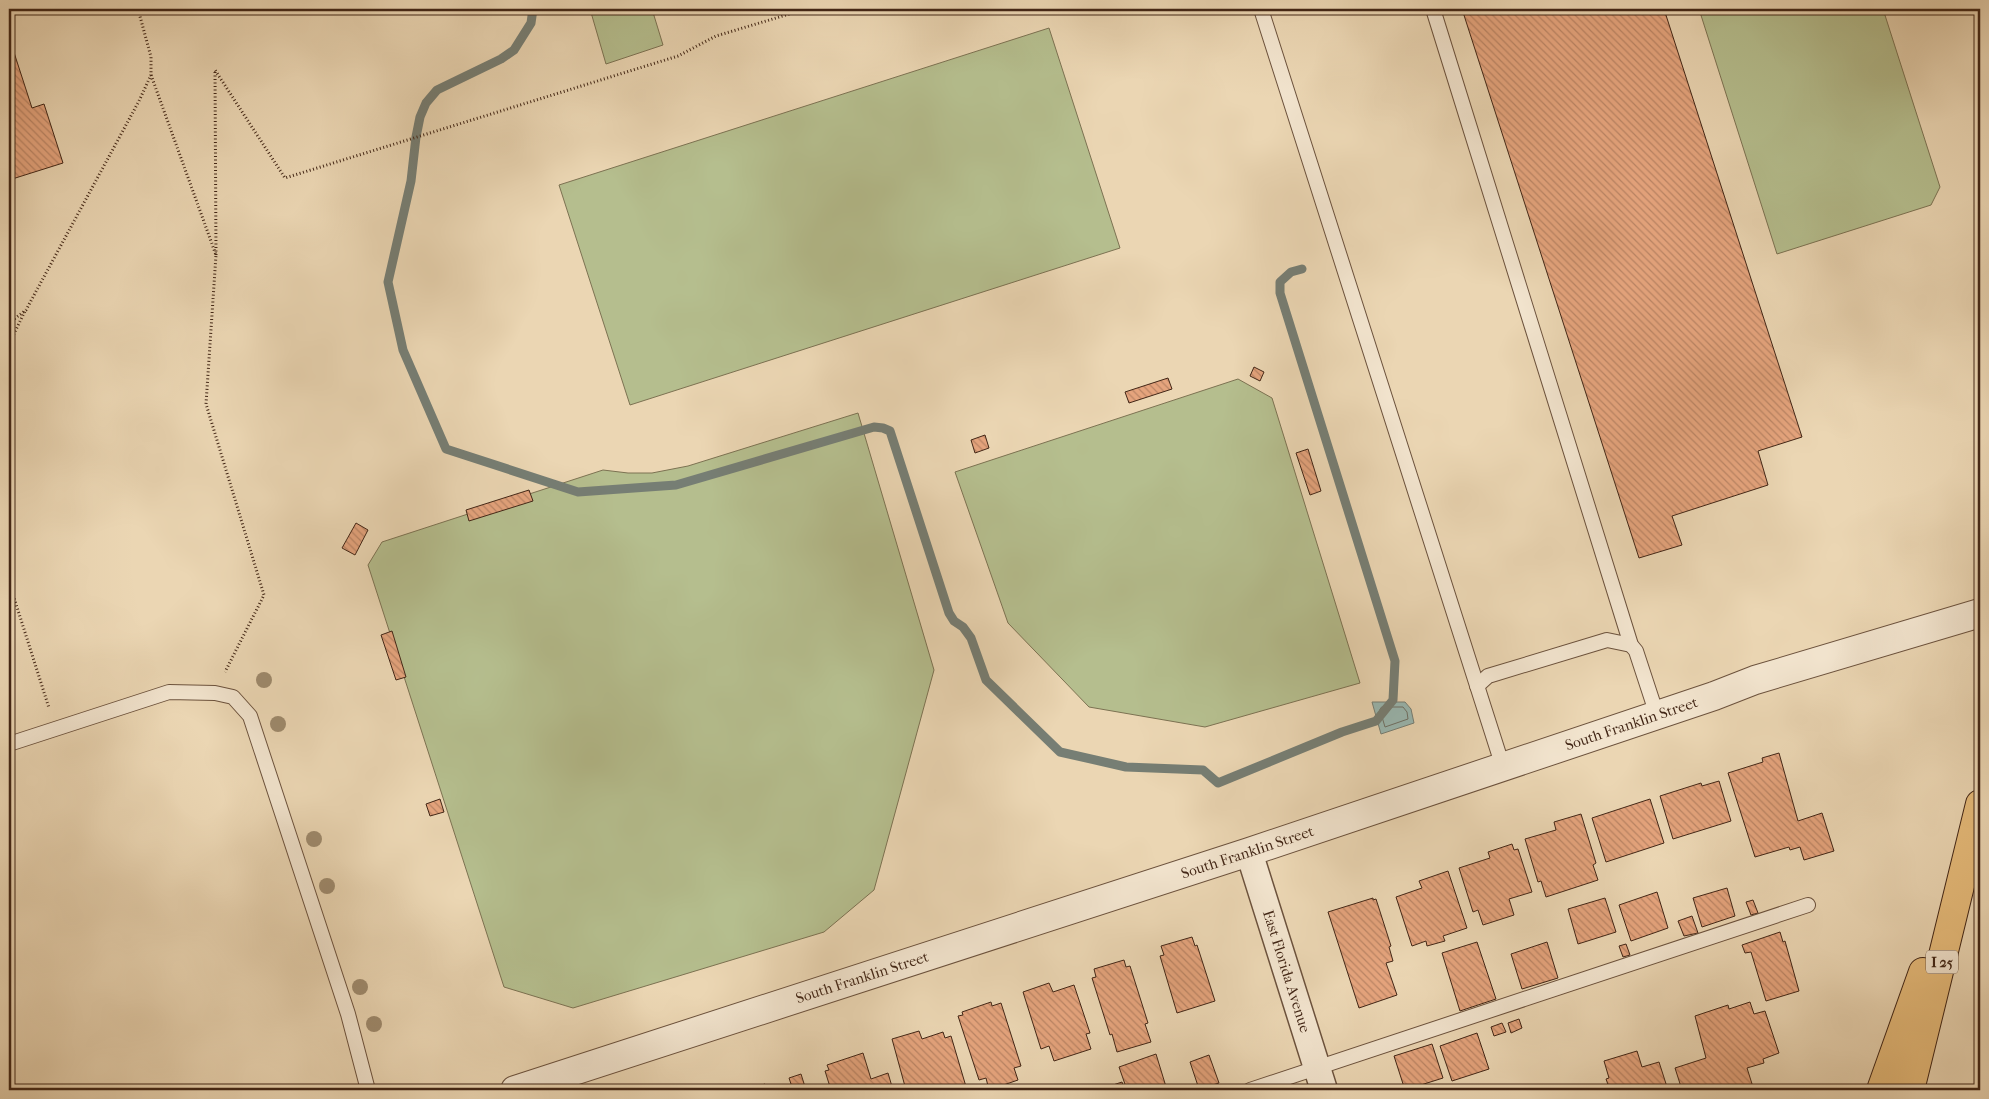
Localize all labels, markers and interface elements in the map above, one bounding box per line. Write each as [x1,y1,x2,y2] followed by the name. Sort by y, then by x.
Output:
[1563,693,1701,754] street label: South Franklin Street
[1179,822,1317,882] street label: South Franklin Street
[1259,908,1314,1035] street label: East Florida Avenue
[793,947,932,1007] street label: South Franklin Street
[1926,950,1958,974] road number: I 25

